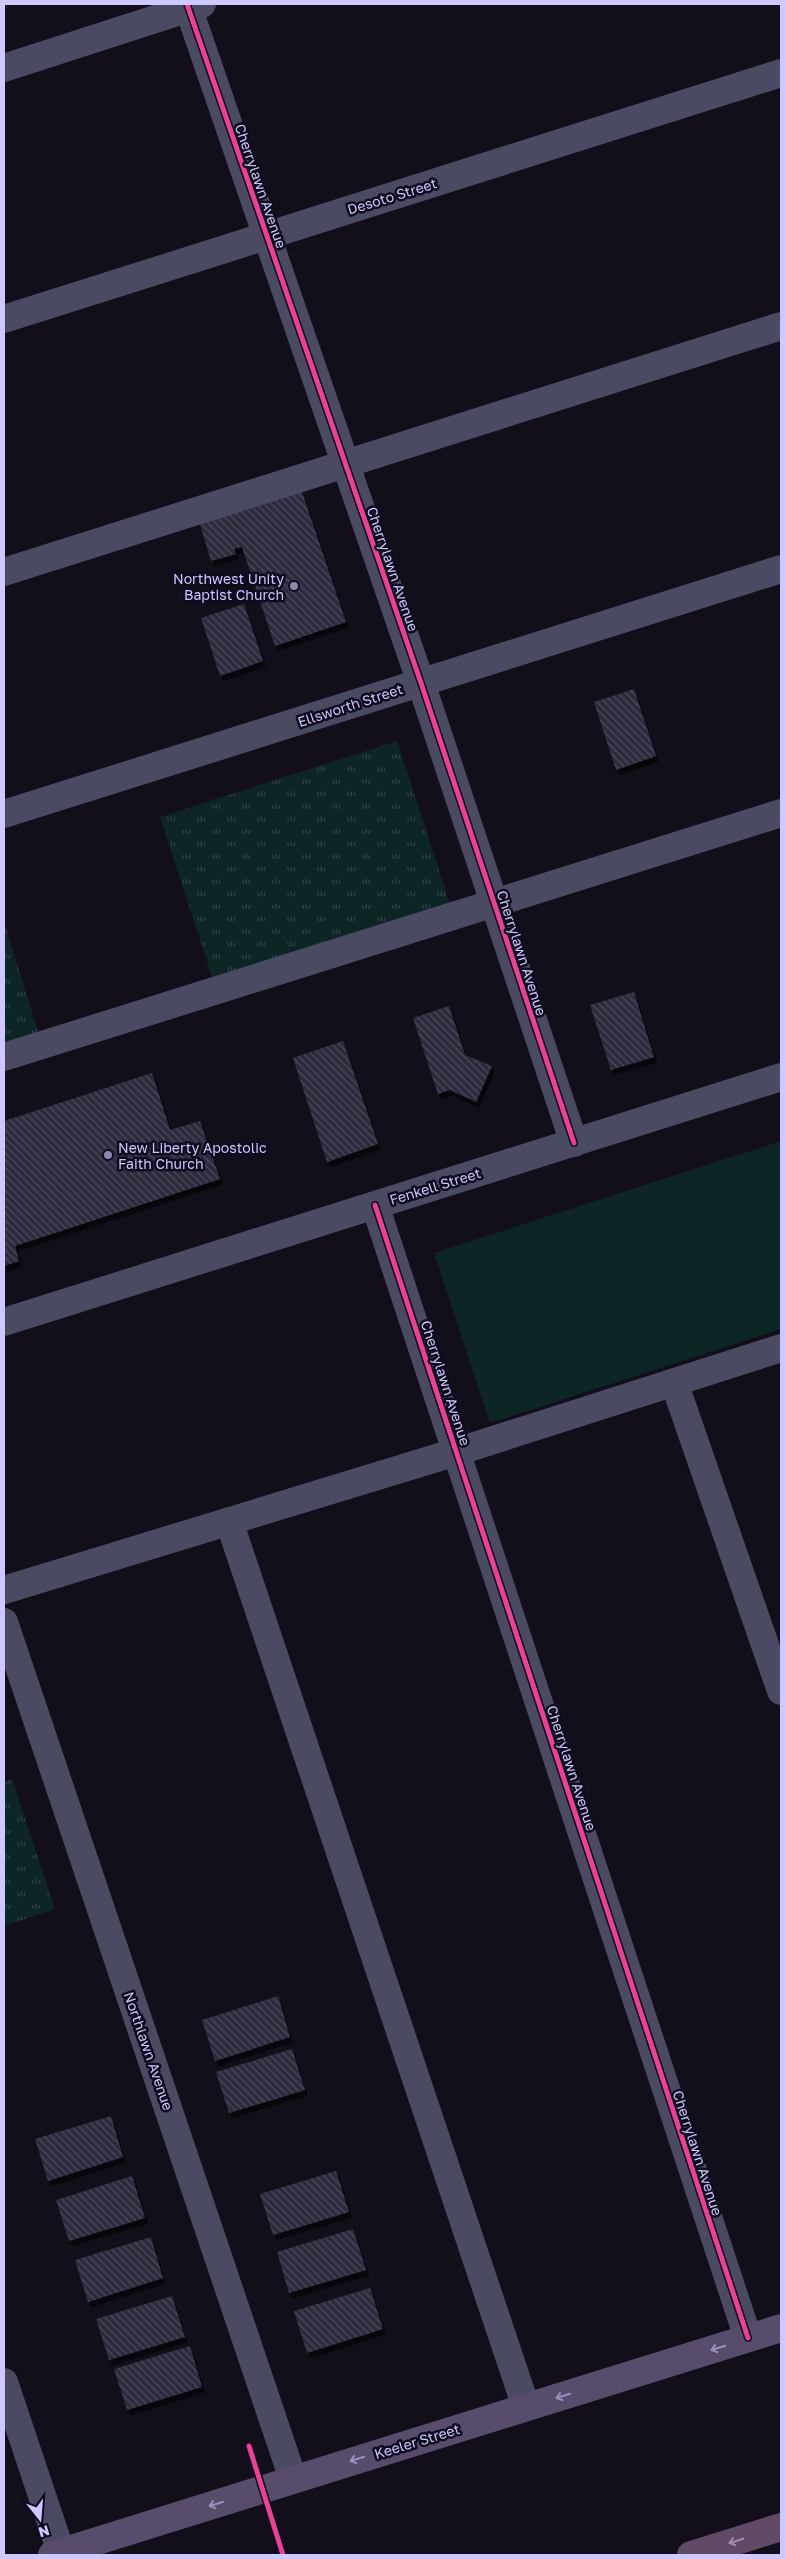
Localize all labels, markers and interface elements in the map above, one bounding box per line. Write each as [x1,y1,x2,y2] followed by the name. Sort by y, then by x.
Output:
[232,122,290,250] street label: Cherrylawn Avenue
[345,174,439,218] street label: Desoto Street
[364,505,422,633] street label: Cherrylawn Avenue
[173,570,284,603] place label: Northwest Unity Baptist Church
[288,580,300,592] marker: Northwest Unity Baptist Church
[295,680,405,730] street label: Ellsworth Street
[494,888,550,1018] street label: Cherrylawn Avenue
[118,1139,267,1172] place label: New Liberty Apostolic Faith Church
[102,1149,114,1161] marker: New Liberty Apostolic Faith Church
[387,1164,483,1208] street label: Fenkell Street
[418,1318,474,1448] street label: Cherrylawn Avenue
[544,1703,600,1833] street label: Cherrylawn Avenue
[121,1990,177,2112] street label: Northlawn Avenue
[670,2088,726,2218] street label: Cherrylawn Avenue
[710,2343,726,2353] one-way arrow
[555,2391,571,2401] one-way arrow
[372,2420,462,2462] street label: Keeler Street
[350,2455,366,2465] one-way arrow
[15,2494,65,2544] north arrow
[208,2499,224,2509] one-way arrow
[36,2522,52,2542] text: N
[729,2537,745,2546] one-way arrow

